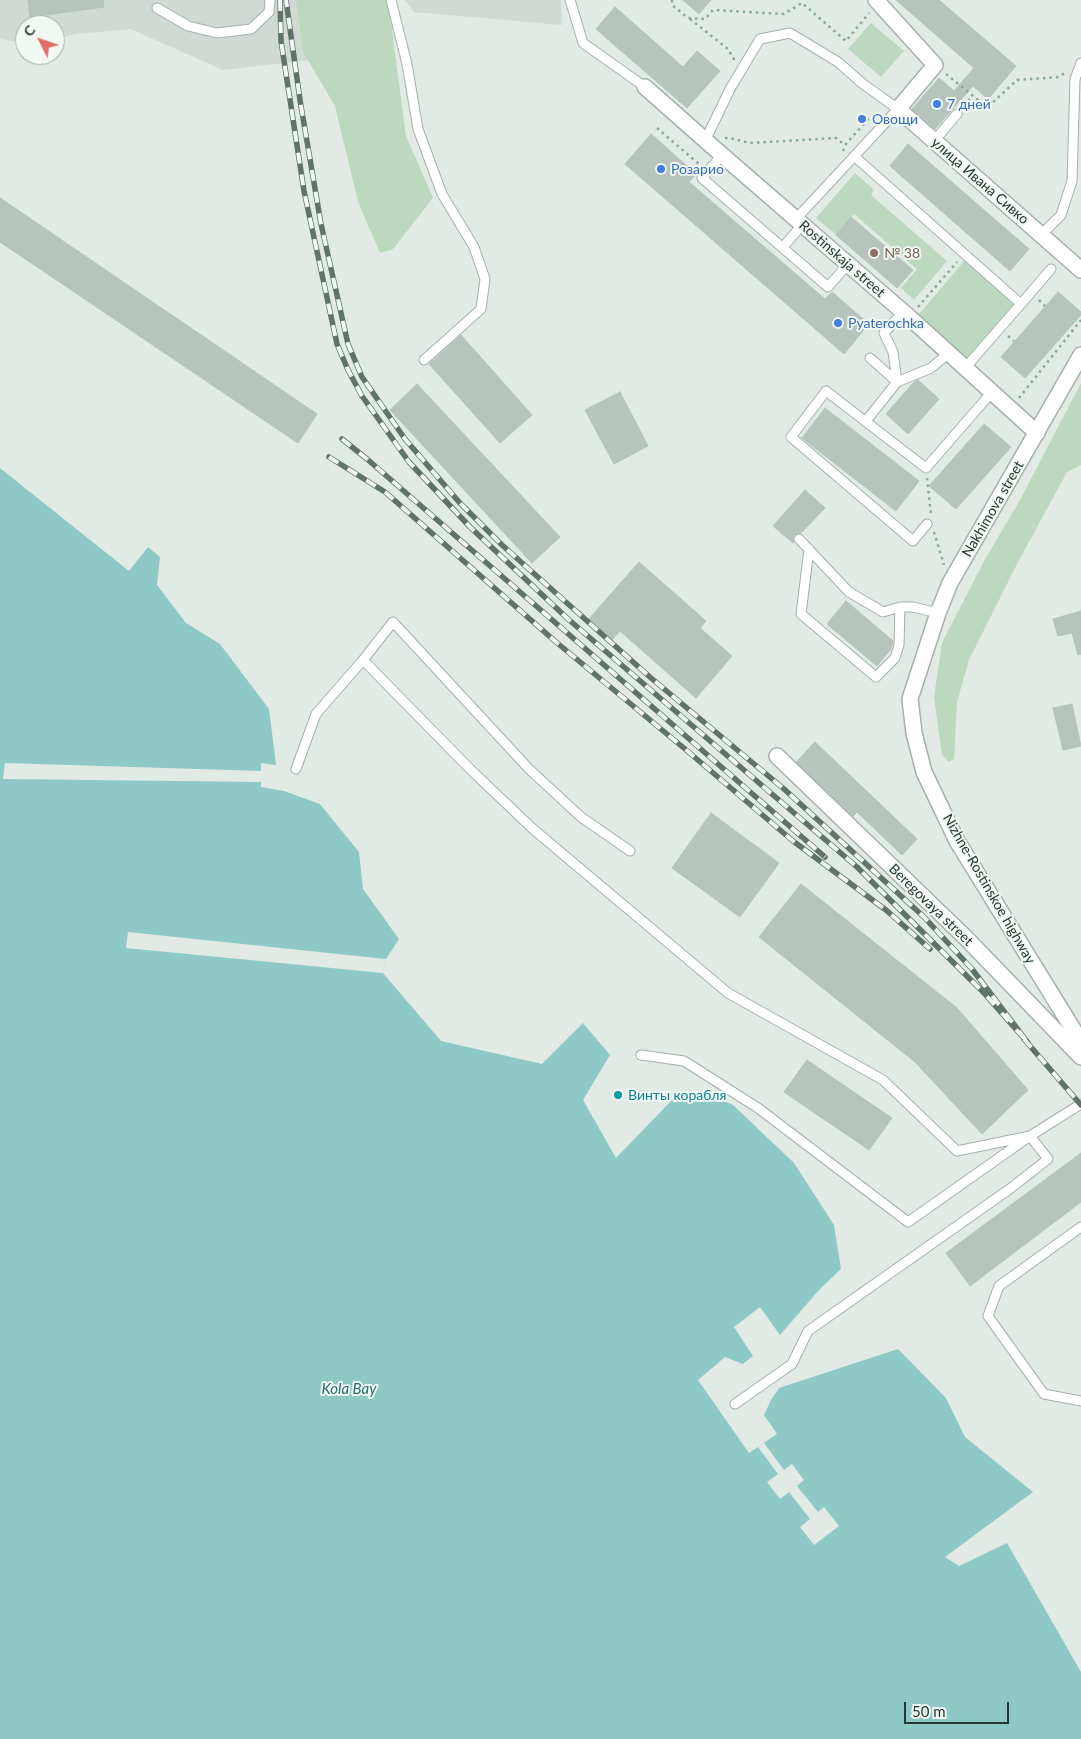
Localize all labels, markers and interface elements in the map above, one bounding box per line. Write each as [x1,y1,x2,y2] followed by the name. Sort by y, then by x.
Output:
[15,15,65,65] north arrow
[20,21,39,40] text: С
[947,96,991,112] place label: 7 дней
[931,98,943,110] marker: 7 дней
[872,111,918,127] place label: Овощи
[856,113,868,125] marker: Овощи
[928,134,1032,228] street label: улица Ивана Сивко
[671,161,724,177] place label: Розарио
[655,163,667,175] marker: Розарио
[796,217,888,301] street label: Rostinskaja street
[884,245,920,261] place label: № 38
[868,247,880,259] marker: № 38
[848,315,924,331] place label: Pyaterochka
[832,317,844,329] marker: Pyaterochka
[959,458,1027,560] street label: Nakhimova street
[939,811,1039,967] street label: Nizhne-Rostinskoe highway
[885,861,977,949] street label: Beregovaya street
[628,1087,726,1103] place label: Винты корабля
[612,1089,624,1101] marker: Винты корабля
[322,1380,376,1398] water label: Kola Bay
[906,1692,1011,1724] scale bar
[912,1702,946,1720] text: 50 m

